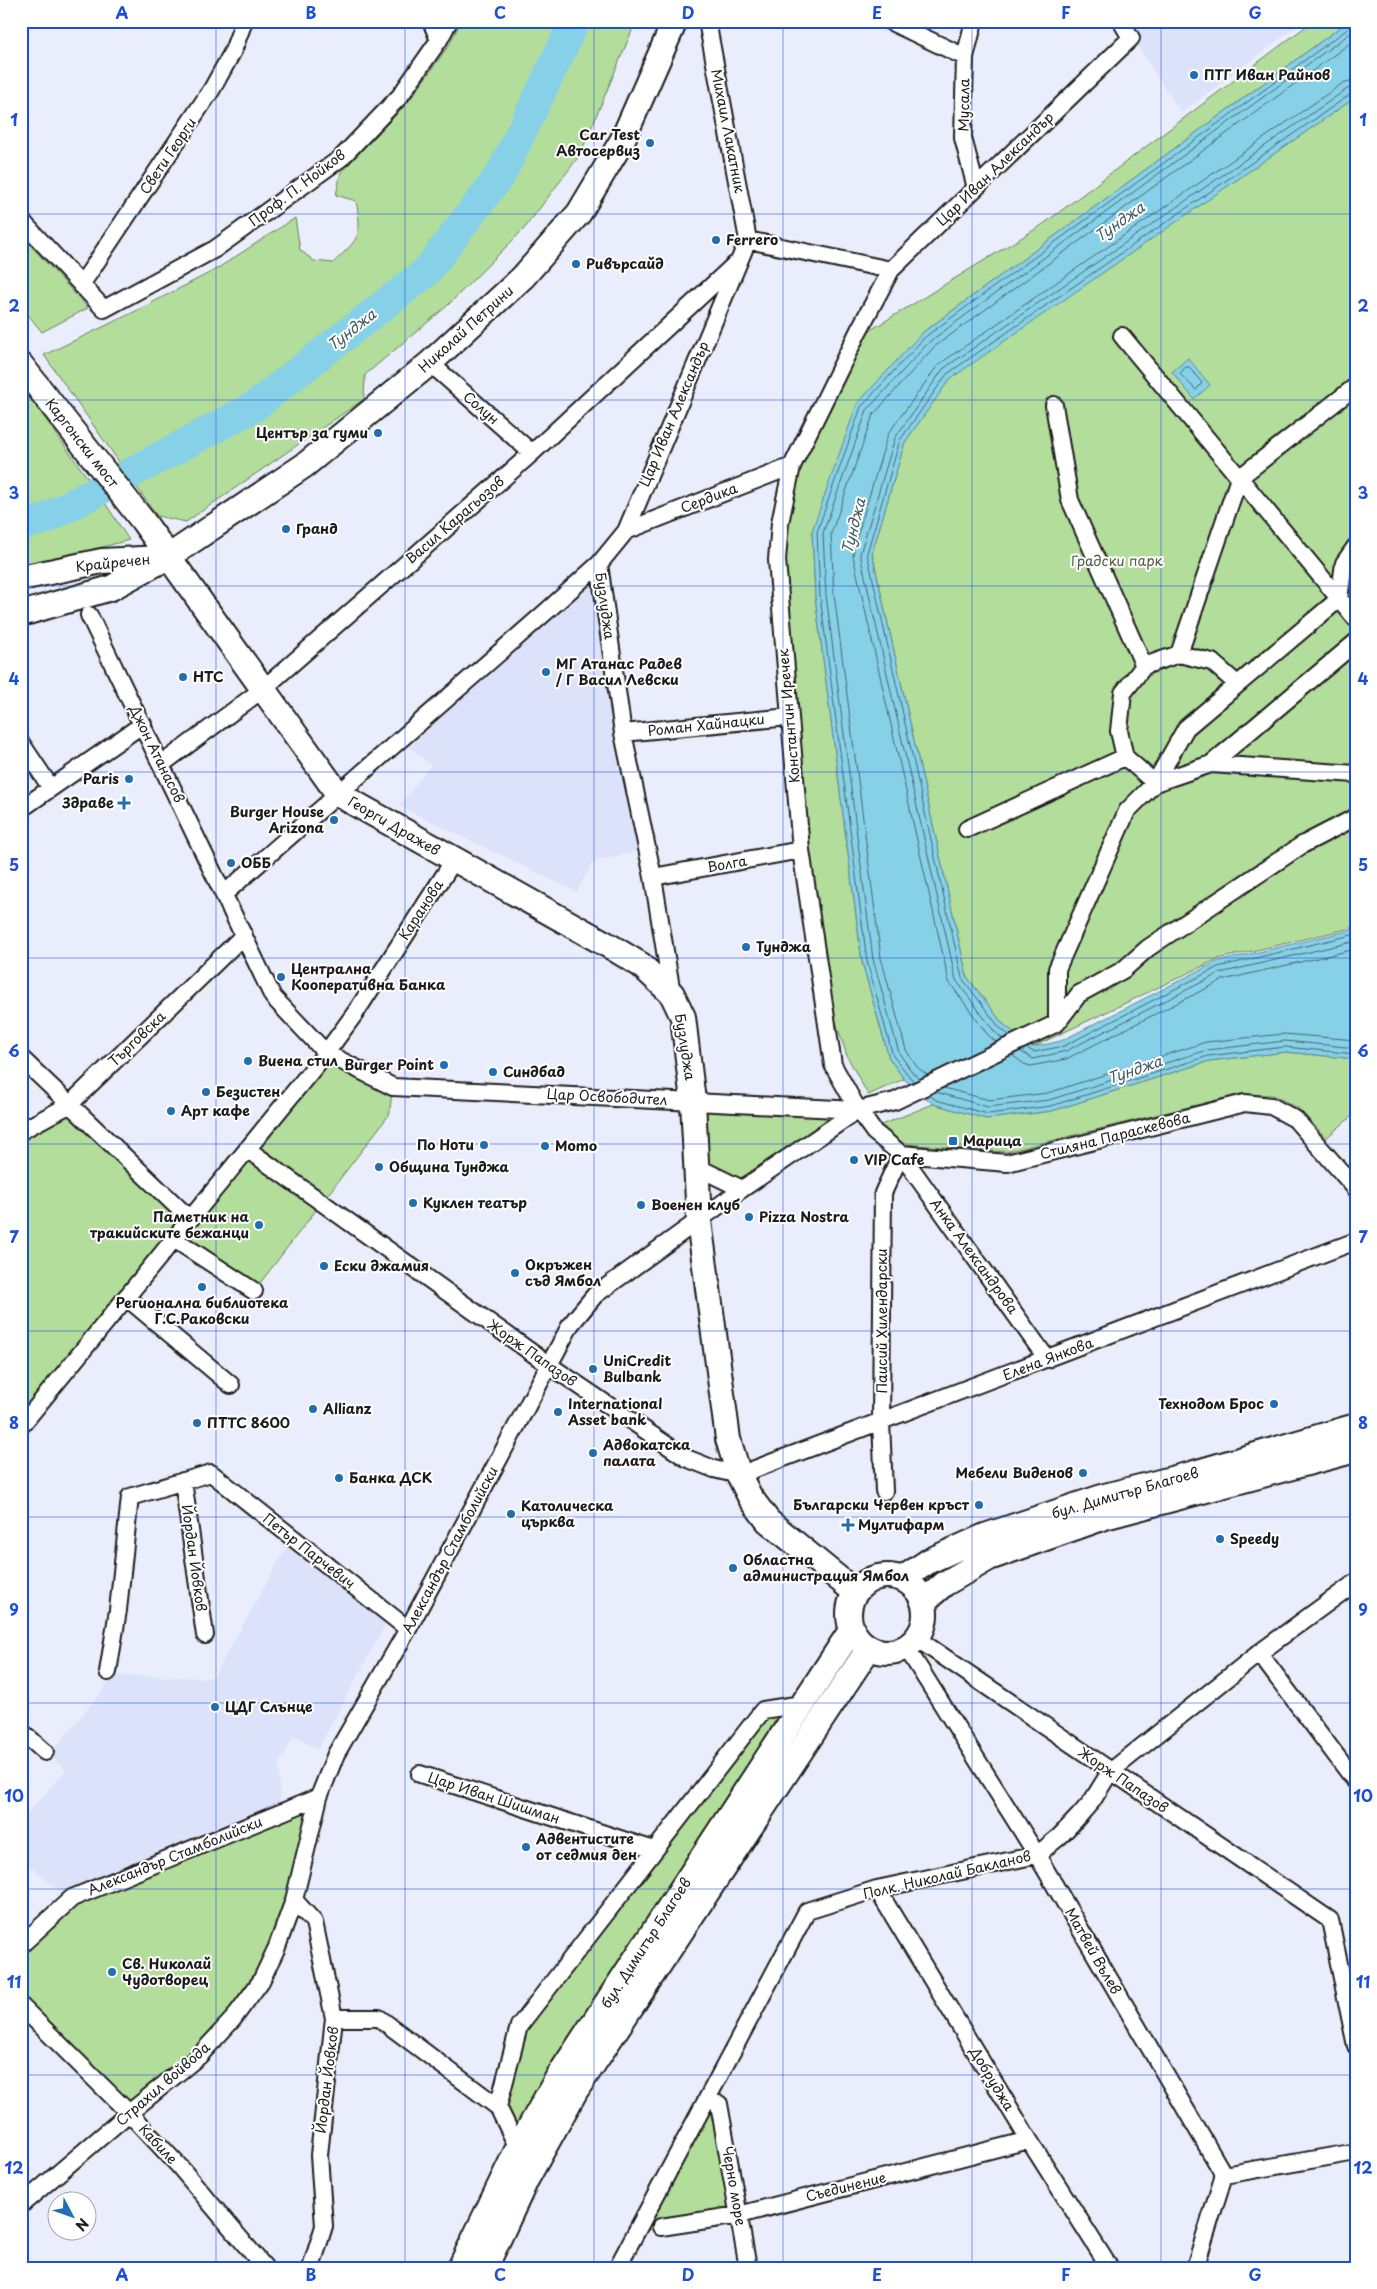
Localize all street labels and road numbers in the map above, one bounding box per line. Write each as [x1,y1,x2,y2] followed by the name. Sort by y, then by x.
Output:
[706,67,751,195] street label: Михаил Лакатник
[953,78,974,132] street label: Мусала
[931,107,1058,230] street label: Цар Иван Александър
[134,113,201,198] street label: Свети Георги
[244,144,349,231] street label: Проф. П. Нойков
[413,280,518,377] street label: Николай Петрини
[633,338,714,490] street label: Цар Иван Александър
[459,386,504,429] street label: Солун
[41,394,124,492] street label: Каргонски мост
[401,471,509,569] street label: Васил Карагьозов
[677,477,740,518] street label: Сердика
[75,548,151,577] street label: Крайречен
[590,571,621,641] street label: Бузлуджа
[772,647,805,784] street label: Константин Иречек
[124,700,190,806] street label: Джон Атанасов
[646,708,766,741] street label: Роман Хайнацки
[344,791,444,860] street label: Георги Дражев
[705,850,749,877] street label: Волга
[393,875,448,944] street label: Каранова
[103,1006,170,1071] street label: Търговска
[670,1012,701,1082] street label: Бузлуджа
[546,1083,668,1110] street label: Цар Освободител
[1038,1107,1192,1164] street label: Стиляна Параскевова
[925,1194,1024,1318] street label: Анка Александрова
[871,1248,892,1394] street label: Паисий Хилендарски
[483,1314,581,1391] street label: Жорж Папазов
[1000,1332,1096,1385] street label: Елена Янкова
[1049,1461,1201,1524] street label: бул. Димитър Благоев
[396,1462,503,1637] street label: Александър Стамболийски
[177,1503,212,1613] street label: Йордан Йовков
[259,1508,360,1593] street label: Петър Парчевич
[1074,1742,1173,1818] street label: Жорж Папазов
[425,1766,563,1829] street label: Цар Иван Шишман
[84,1811,265,1900] street label: Александър Стамболийски
[861,1845,1033,1904] street label: Полк. Николай Бакланов
[595,1873,696,2012] street label: бул. Димитър Благоев
[1060,1904,1127,1998] street label: Матвей Вълев
[310,2025,343,2135] street label: Йордан Йовков
[111,2037,215,2130] street label: Страхил войвода
[965,2042,1020,2115] street label: Добруджа
[134,2119,183,2169] street label: Кабиле
[717,2144,752,2228] street label: Черно море
[803,2166,888,2207] street label: Съединение

